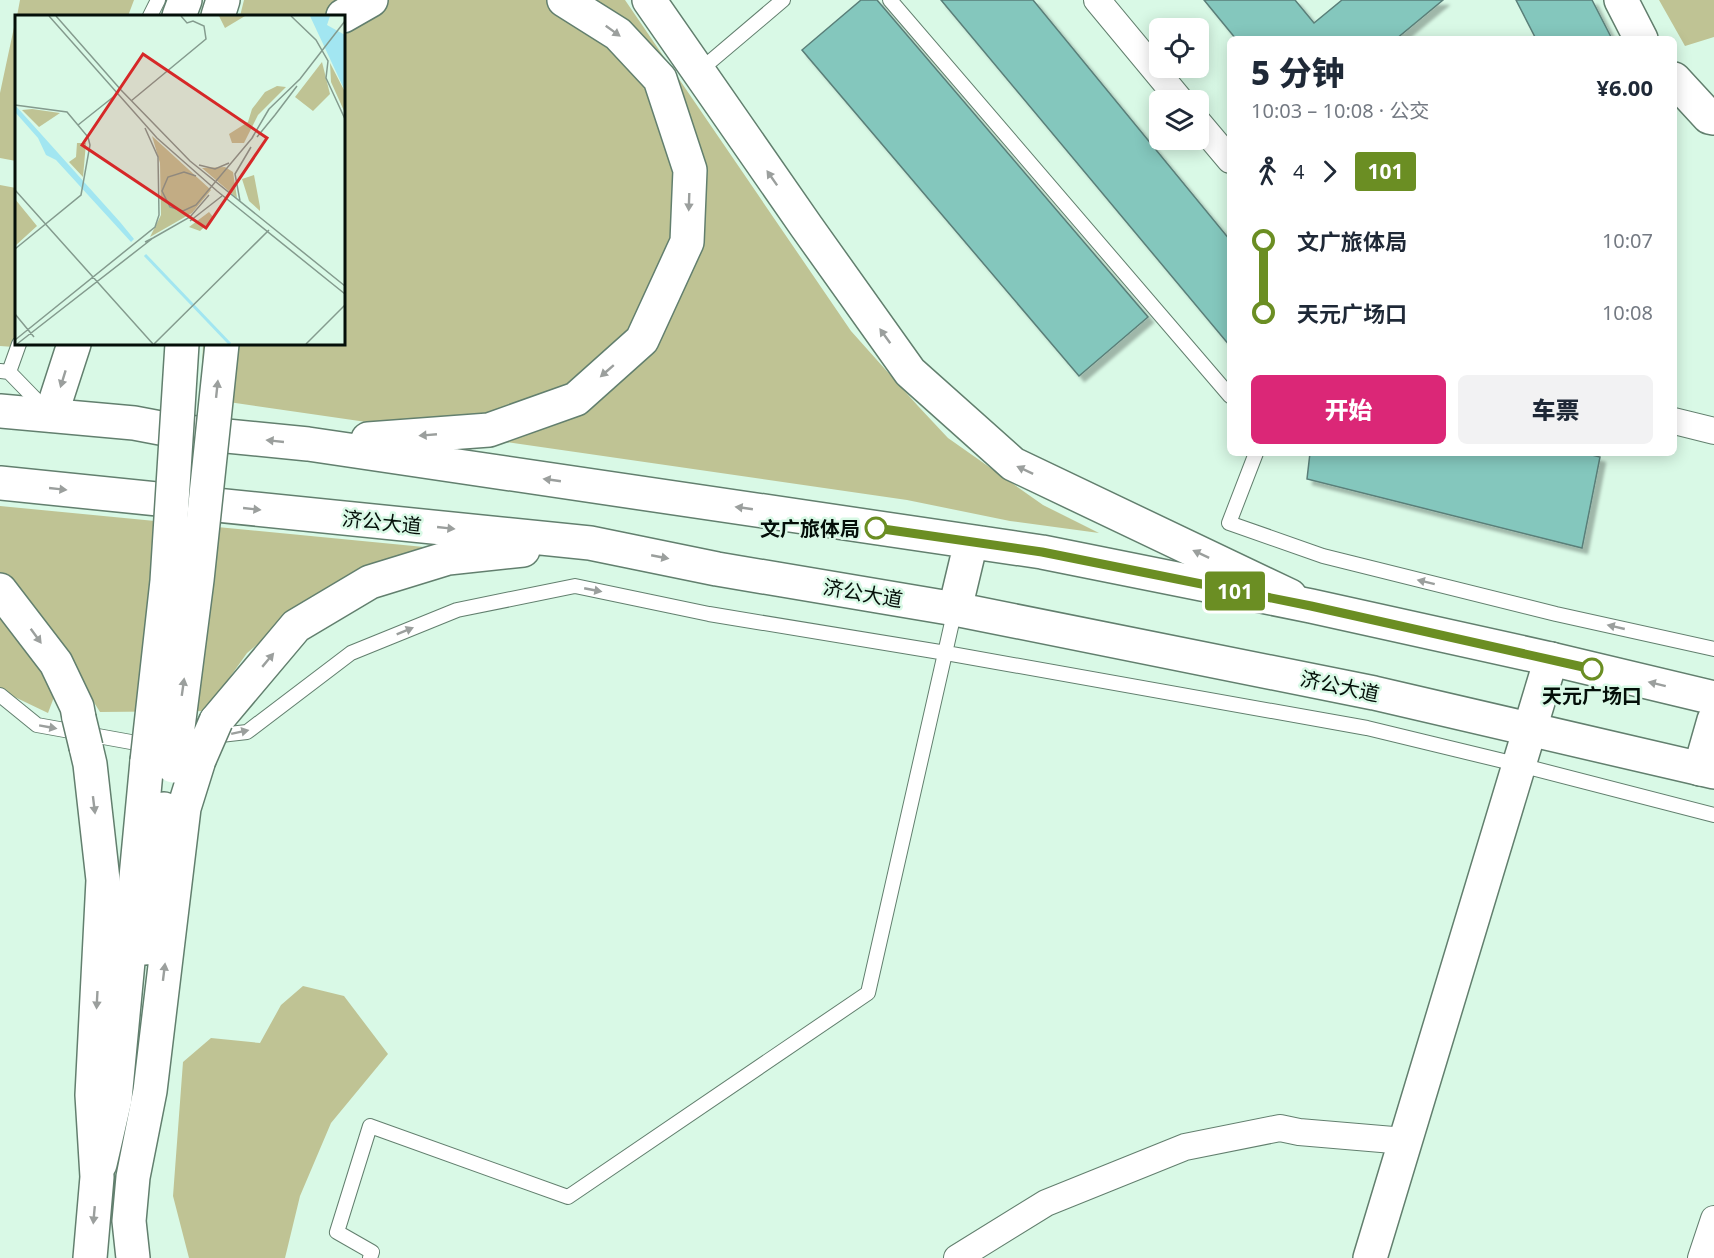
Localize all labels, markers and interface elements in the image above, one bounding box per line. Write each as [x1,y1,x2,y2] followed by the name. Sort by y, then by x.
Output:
[15,15,345,345] inset map
[1149,18,1209,150] map controls
[1149,18,1209,78] button: locate
[605,25,620,37] one-way arrow
[1251,50,1345,95] text: 5 分钟
[1596,72,1653,102] text: ¥6.00
[1149,90,1209,150] button: layers
[1251,97,1429,124] text: 10:03 – 10:08 · 公交
[1251,155,1284,188] icon: walk
[1313,155,1346,188] icon: forward
[1367,157,1404,185] text: 101
[1293,158,1304,185] text: 4
[766,170,778,186] one-way arrow
[684,193,693,212] one-way arrow
[1297,226,1407,256] text: 文广旅体局
[1602,227,1653,254] text: 10:07
[1297,298,1407,328] text: 天元广场口
[1602,299,1653,326] text: 10:08
[879,329,891,345] one-way arrow
[600,364,615,377] one-way arrow
[57,371,67,389] one-way arrow
[1251,375,1446,444] button: 开始
[1458,375,1653,444] button: 车票
[213,379,222,398] one-way arrow
[418,430,437,440] one-way arrow
[266,436,285,446] one-way arrow
[1017,465,1034,474] one-way arrow
[542,476,561,485] one-way arrow
[49,484,68,494] one-way arrow
[243,504,262,514] one-way arrow
[341,504,423,540] street label: 济公大道
[735,504,754,513] one-way arrow
[760,515,860,542] place label: 文广旅体局
[865,517,887,539] marker: 文广旅体局
[437,523,456,533] one-way arrow
[1193,549,1210,558] one-way arrow
[651,553,670,562] one-way arrow
[1200,572,1270,610] line badge: 101
[821,573,905,613] street label: 济公大道
[1417,576,1435,586] one-way arrow
[1217,577,1253,605] text: 101
[584,586,603,595] one-way arrow
[1606,622,1625,631] one-way arrow
[396,626,414,635] one-way arrow
[30,627,42,643] one-way arrow
[261,652,274,668] one-way arrow
[1581,658,1603,680] marker: 天元广场口
[1298,664,1382,708] street label: 济公大道
[178,677,188,696] one-way arrow
[1648,679,1666,689] one-way arrow
[1542,682,1642,709] place label: 天元广场口
[39,722,58,731] one-way arrow
[231,727,250,736] one-way arrow
[90,796,99,815] one-way arrow
[159,962,169,981] one-way arrow
[92,990,101,1009] one-way arrow
[89,1206,99,1225] one-way arrow

